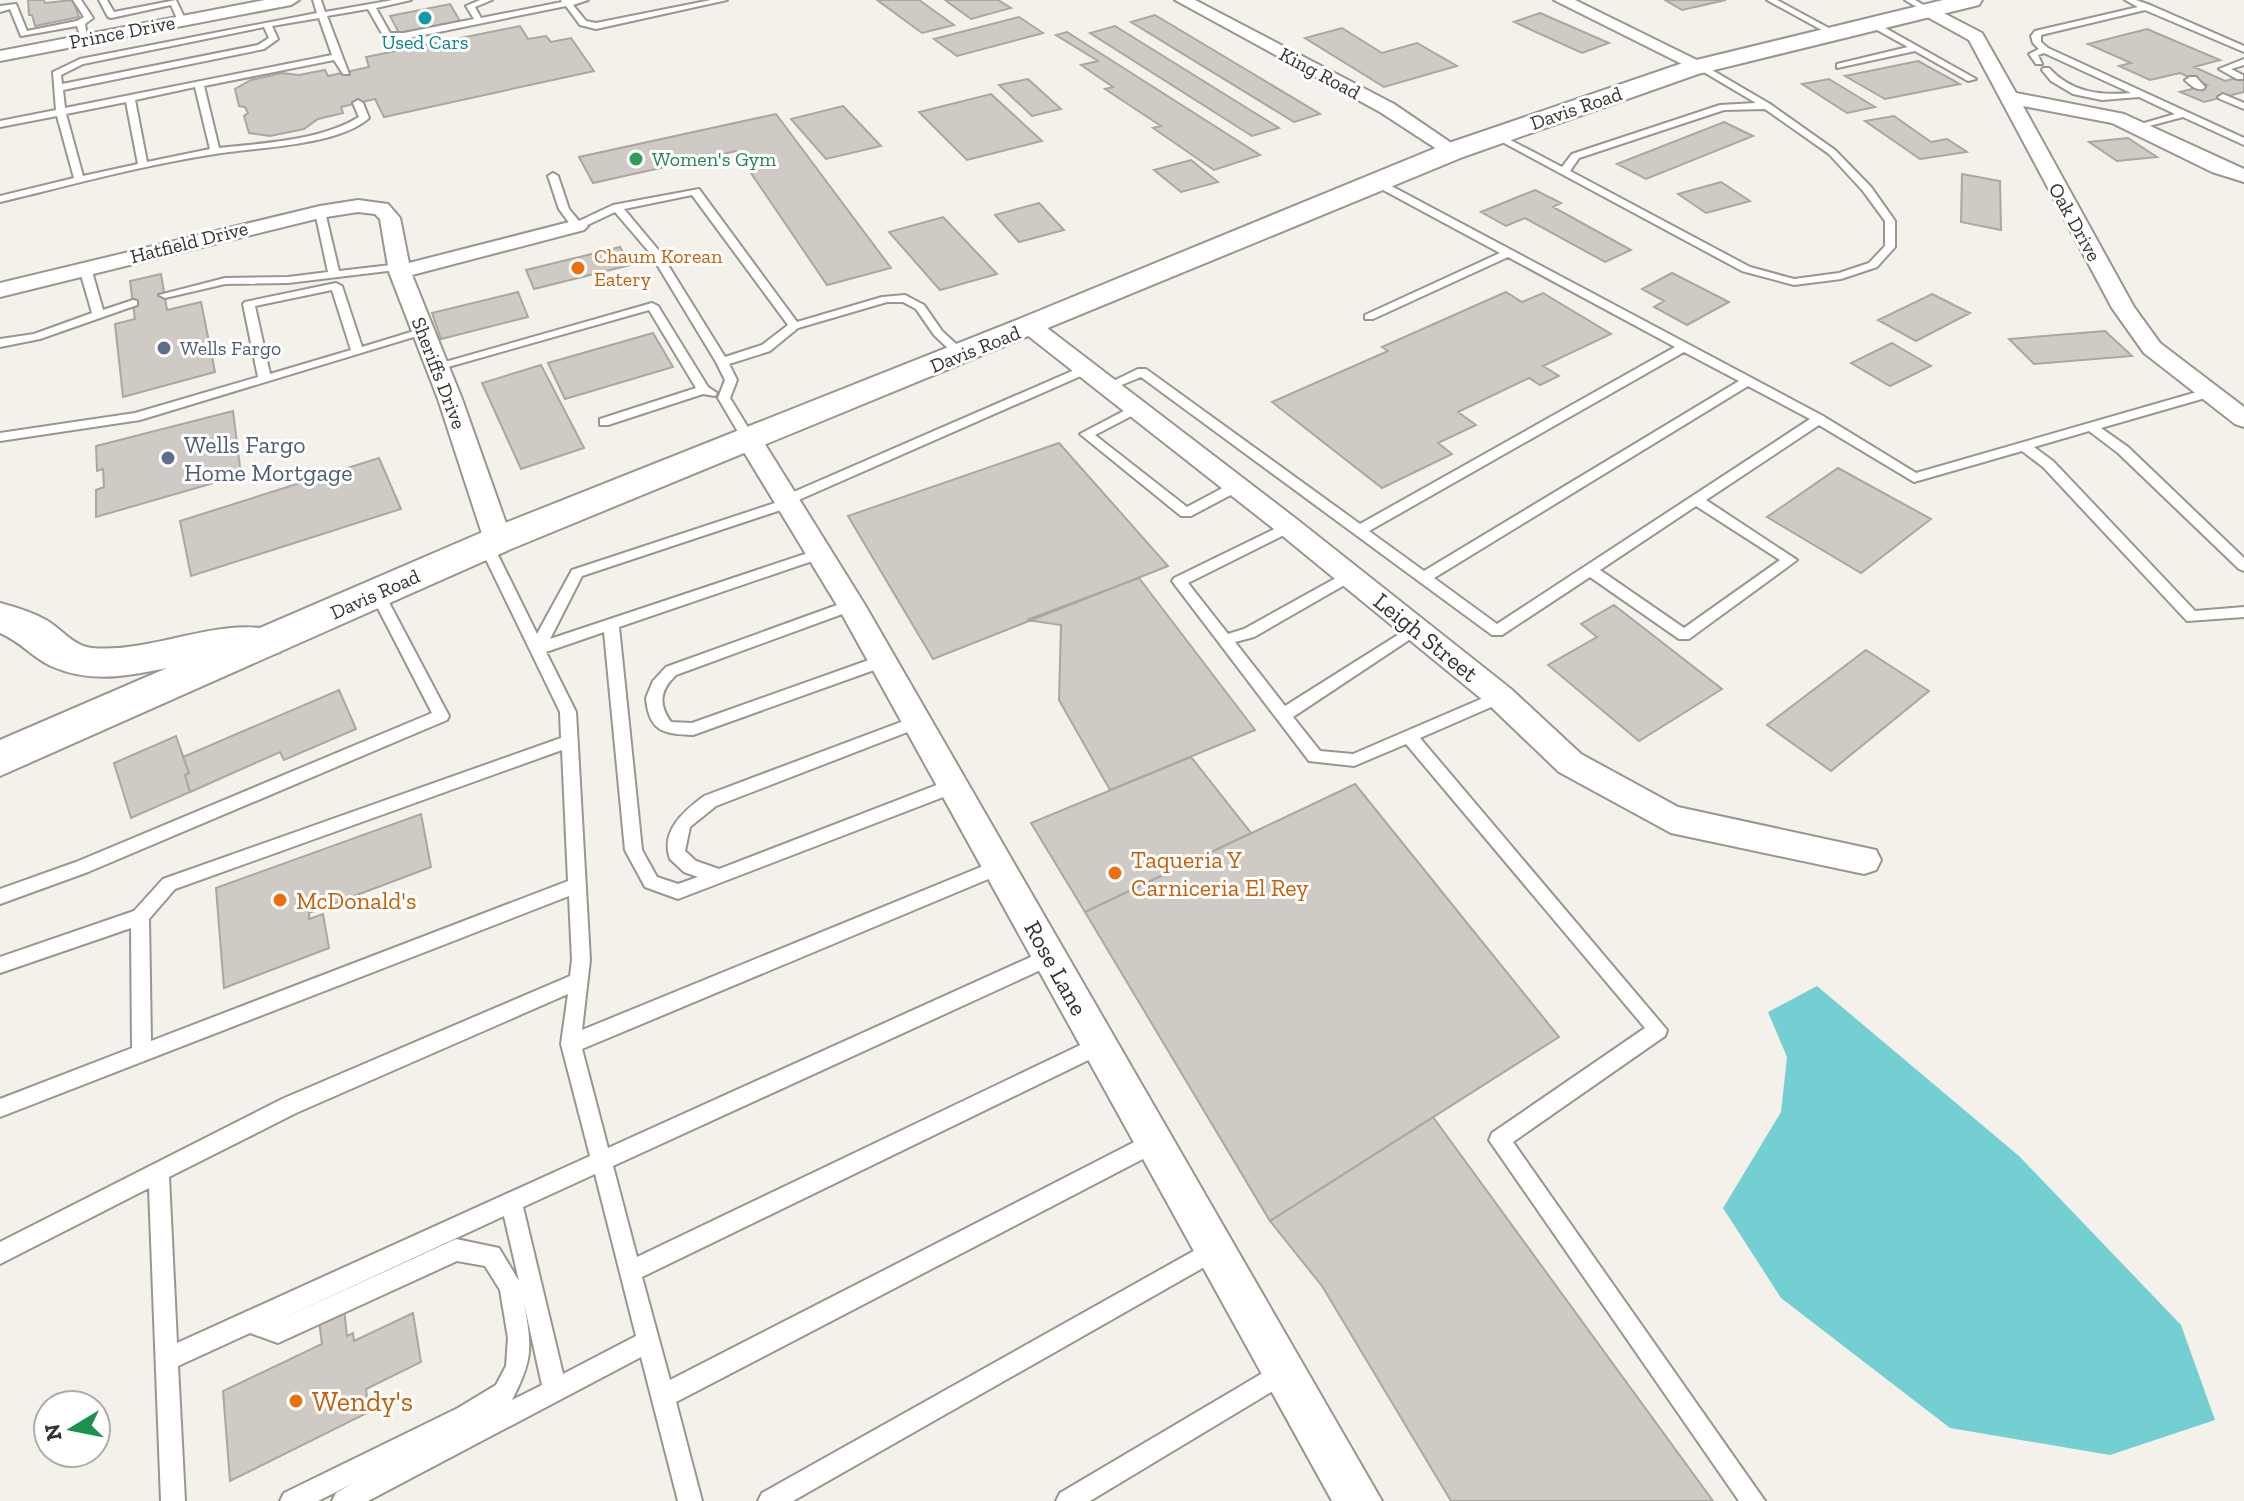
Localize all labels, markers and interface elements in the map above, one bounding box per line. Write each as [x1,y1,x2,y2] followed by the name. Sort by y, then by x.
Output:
[416,9,434,27] marker: Used Cars
[67,10,177,54] street label: Prince Drive
[381,30,469,54] place label: Used Cars
[1275,42,1365,104] street label: King Road
[1527,81,1625,135] street label: Davis Road
[652,147,777,171] place label: Women's Gym
[627,150,645,168] marker: Women's Gym
[2044,178,2106,266] street label: Oak Drive
[128,216,250,268] street label: Hatfield Drive
[594,244,723,291] place label: Chaum Korean Eatery
[569,259,587,277] marker: Chaum Korean Eatery
[407,314,471,432] street label: Sheriffs Drive
[926,320,1024,378] street label: Davis Road
[180,336,281,360] place label: Wells Fargo
[155,339,173,357] marker: Wells Fargo
[184,430,352,487] place label: Wells Fargo Home Mortgage
[159,449,177,467] marker: Wells Fargo Home Mortgage
[327,564,423,624] street label: Davis Road
[1368,586,1484,688] street label: Leigh Street
[1131,845,1309,902] place label: Taqueria Y Carniceria El Rey
[1106,864,1124,882] marker: Taqueria Y Carniceria El Rey
[296,886,416,915] place label: McDonald's
[271,891,289,909] marker: McDonald's
[1018,916,1094,1020] street label: Rose Lane
[312,1385,413,1418] place label: Wendy's
[32,1389,112,1469] north arrow
[287,1392,305,1410] marker: Wendy's
[38,1422,68,1443] text: N

